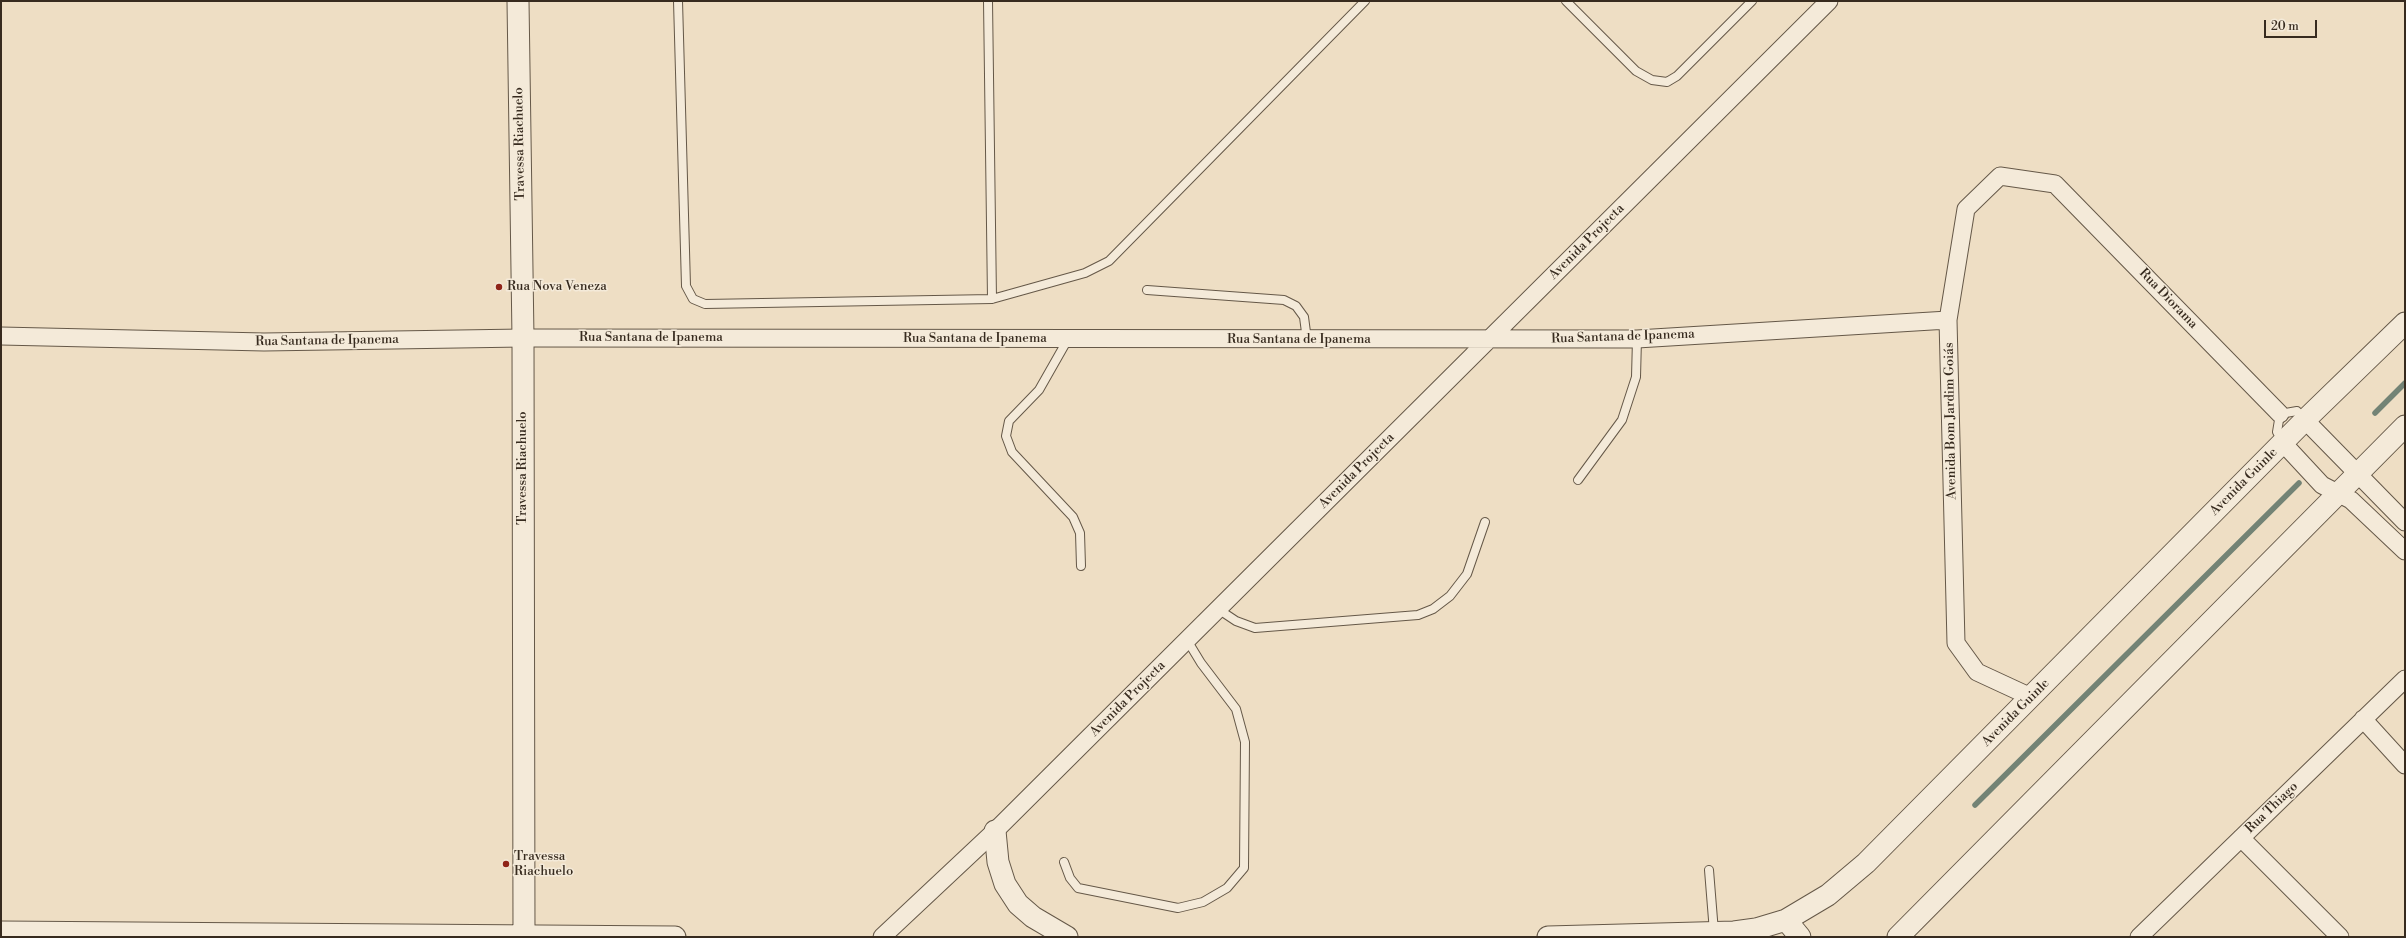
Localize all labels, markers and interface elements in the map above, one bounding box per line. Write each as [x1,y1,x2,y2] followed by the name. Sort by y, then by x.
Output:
[2266,12,2319,38] scale bar
[2271,19,2299,34] text: 20 m
[511,87,529,201] street label: Travessa Riachuelo
[1546,201,1628,283] street label: Avenida Projecta
[2135,266,2201,332] street label: Rua Diorama
[507,279,607,295] place label: Rua Nova Veneza
[494,282,504,292] marker: Rua Nova Veneza
[1551,327,1695,347] street label: Rua Santana de Ipanema
[579,330,723,346] street label: Rua Santana de Ipanema
[903,331,1047,347] street label: Rua Santana de Ipanema
[255,332,399,350] street label: Rua Santana de Ipanema
[1227,332,1371,348] street label: Rua Santana de Ipanema
[1942,342,1960,500] street label: Avenida Bom Jardim Goiás
[515,411,531,525] street label: Travessa Riachuelo
[1316,430,1398,512] street label: Avenida Projecta
[2207,445,2281,519] street label: Avenida Guinle
[1087,658,1169,740] street label: Avenida Projecta
[1979,676,2053,750] street label: Avenida Guinle
[2242,779,2302,837] street label: Rua Thiago
[514,849,573,880] place label: Travessa Riachuelo
[501,859,511,869] marker: Travessa Riachuelo

